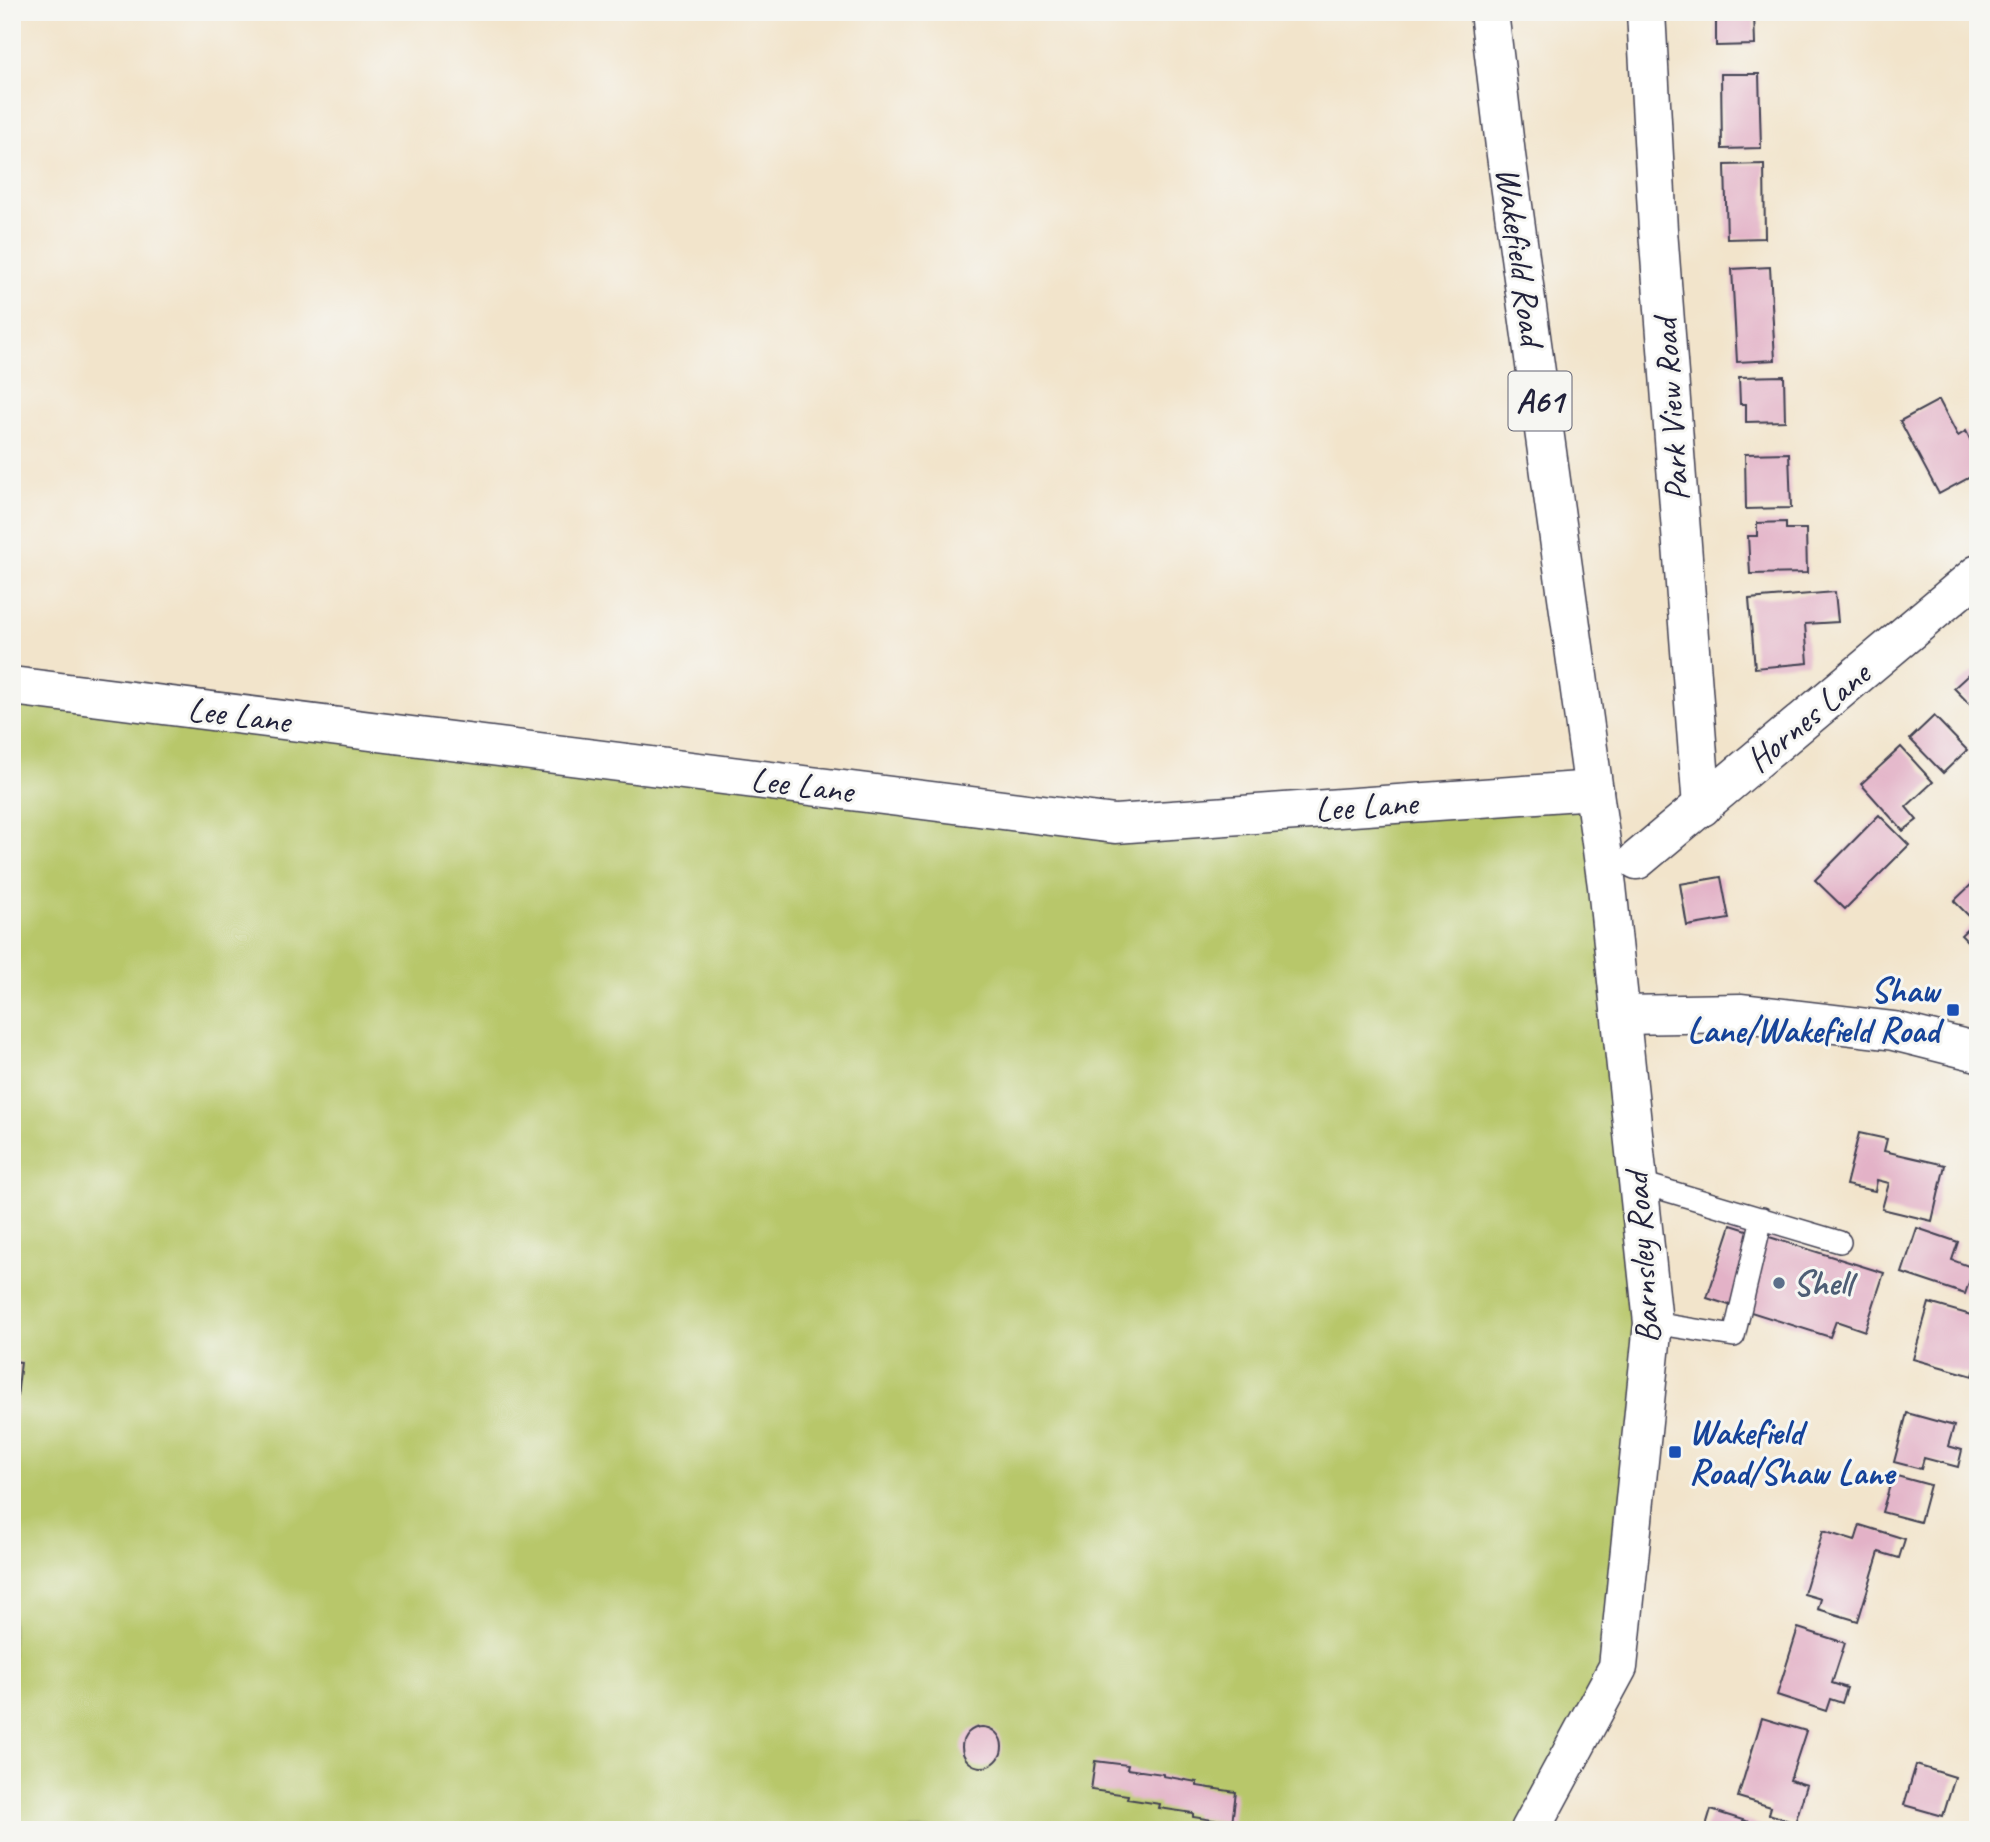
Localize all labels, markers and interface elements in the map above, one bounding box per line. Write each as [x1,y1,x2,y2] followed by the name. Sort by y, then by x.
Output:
[1485,164,1555,353] street label: Wakefield Road
[1642,312,1700,503] street label: Park View Road
[1508,372,1572,430] road number: A61
[1737,650,1881,782] street label: Hornes Lane
[185,686,295,744] street label: Lee Lane
[748,756,858,814] street label: Lee Lane
[1313,780,1421,832] street label: Lee Lane
[1687,968,1945,1053] place label: Shaw Lane/Wakefield Road
[1945,1002,1961,1018] marker: Shaw Lane/Wakefield Road
[1613,1166,1670,1345] street label: Barnsley Road
[1793,1261,1859,1306] place label: Shell
[1771,1275,1787,1291] marker: Shell
[1689,1410,1896,1495] place label: Wakefield Road/Shaw Lane
[1667,1444,1683,1460] marker: Wakefield Road/Shaw Lane

